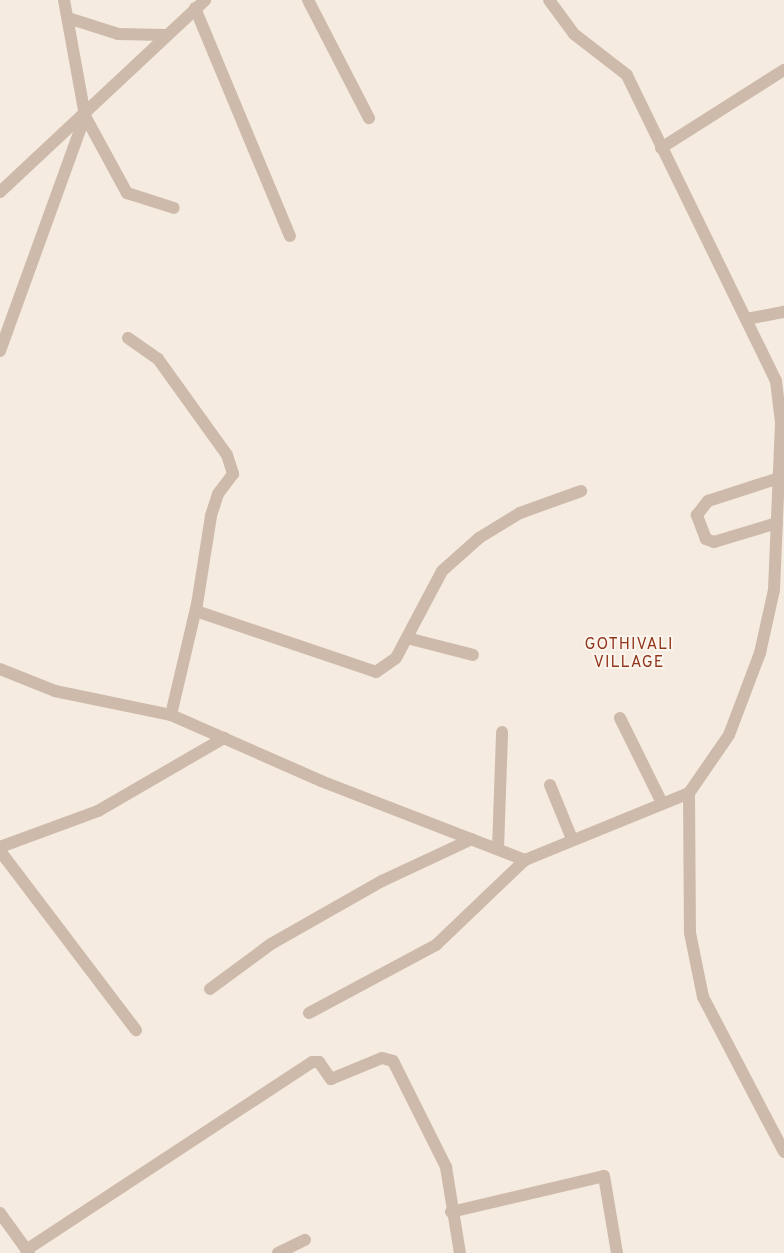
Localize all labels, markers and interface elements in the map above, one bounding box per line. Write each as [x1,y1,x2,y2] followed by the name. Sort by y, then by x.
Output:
[583,635,675,673] district label: GOTHIVALI VILLAGE

